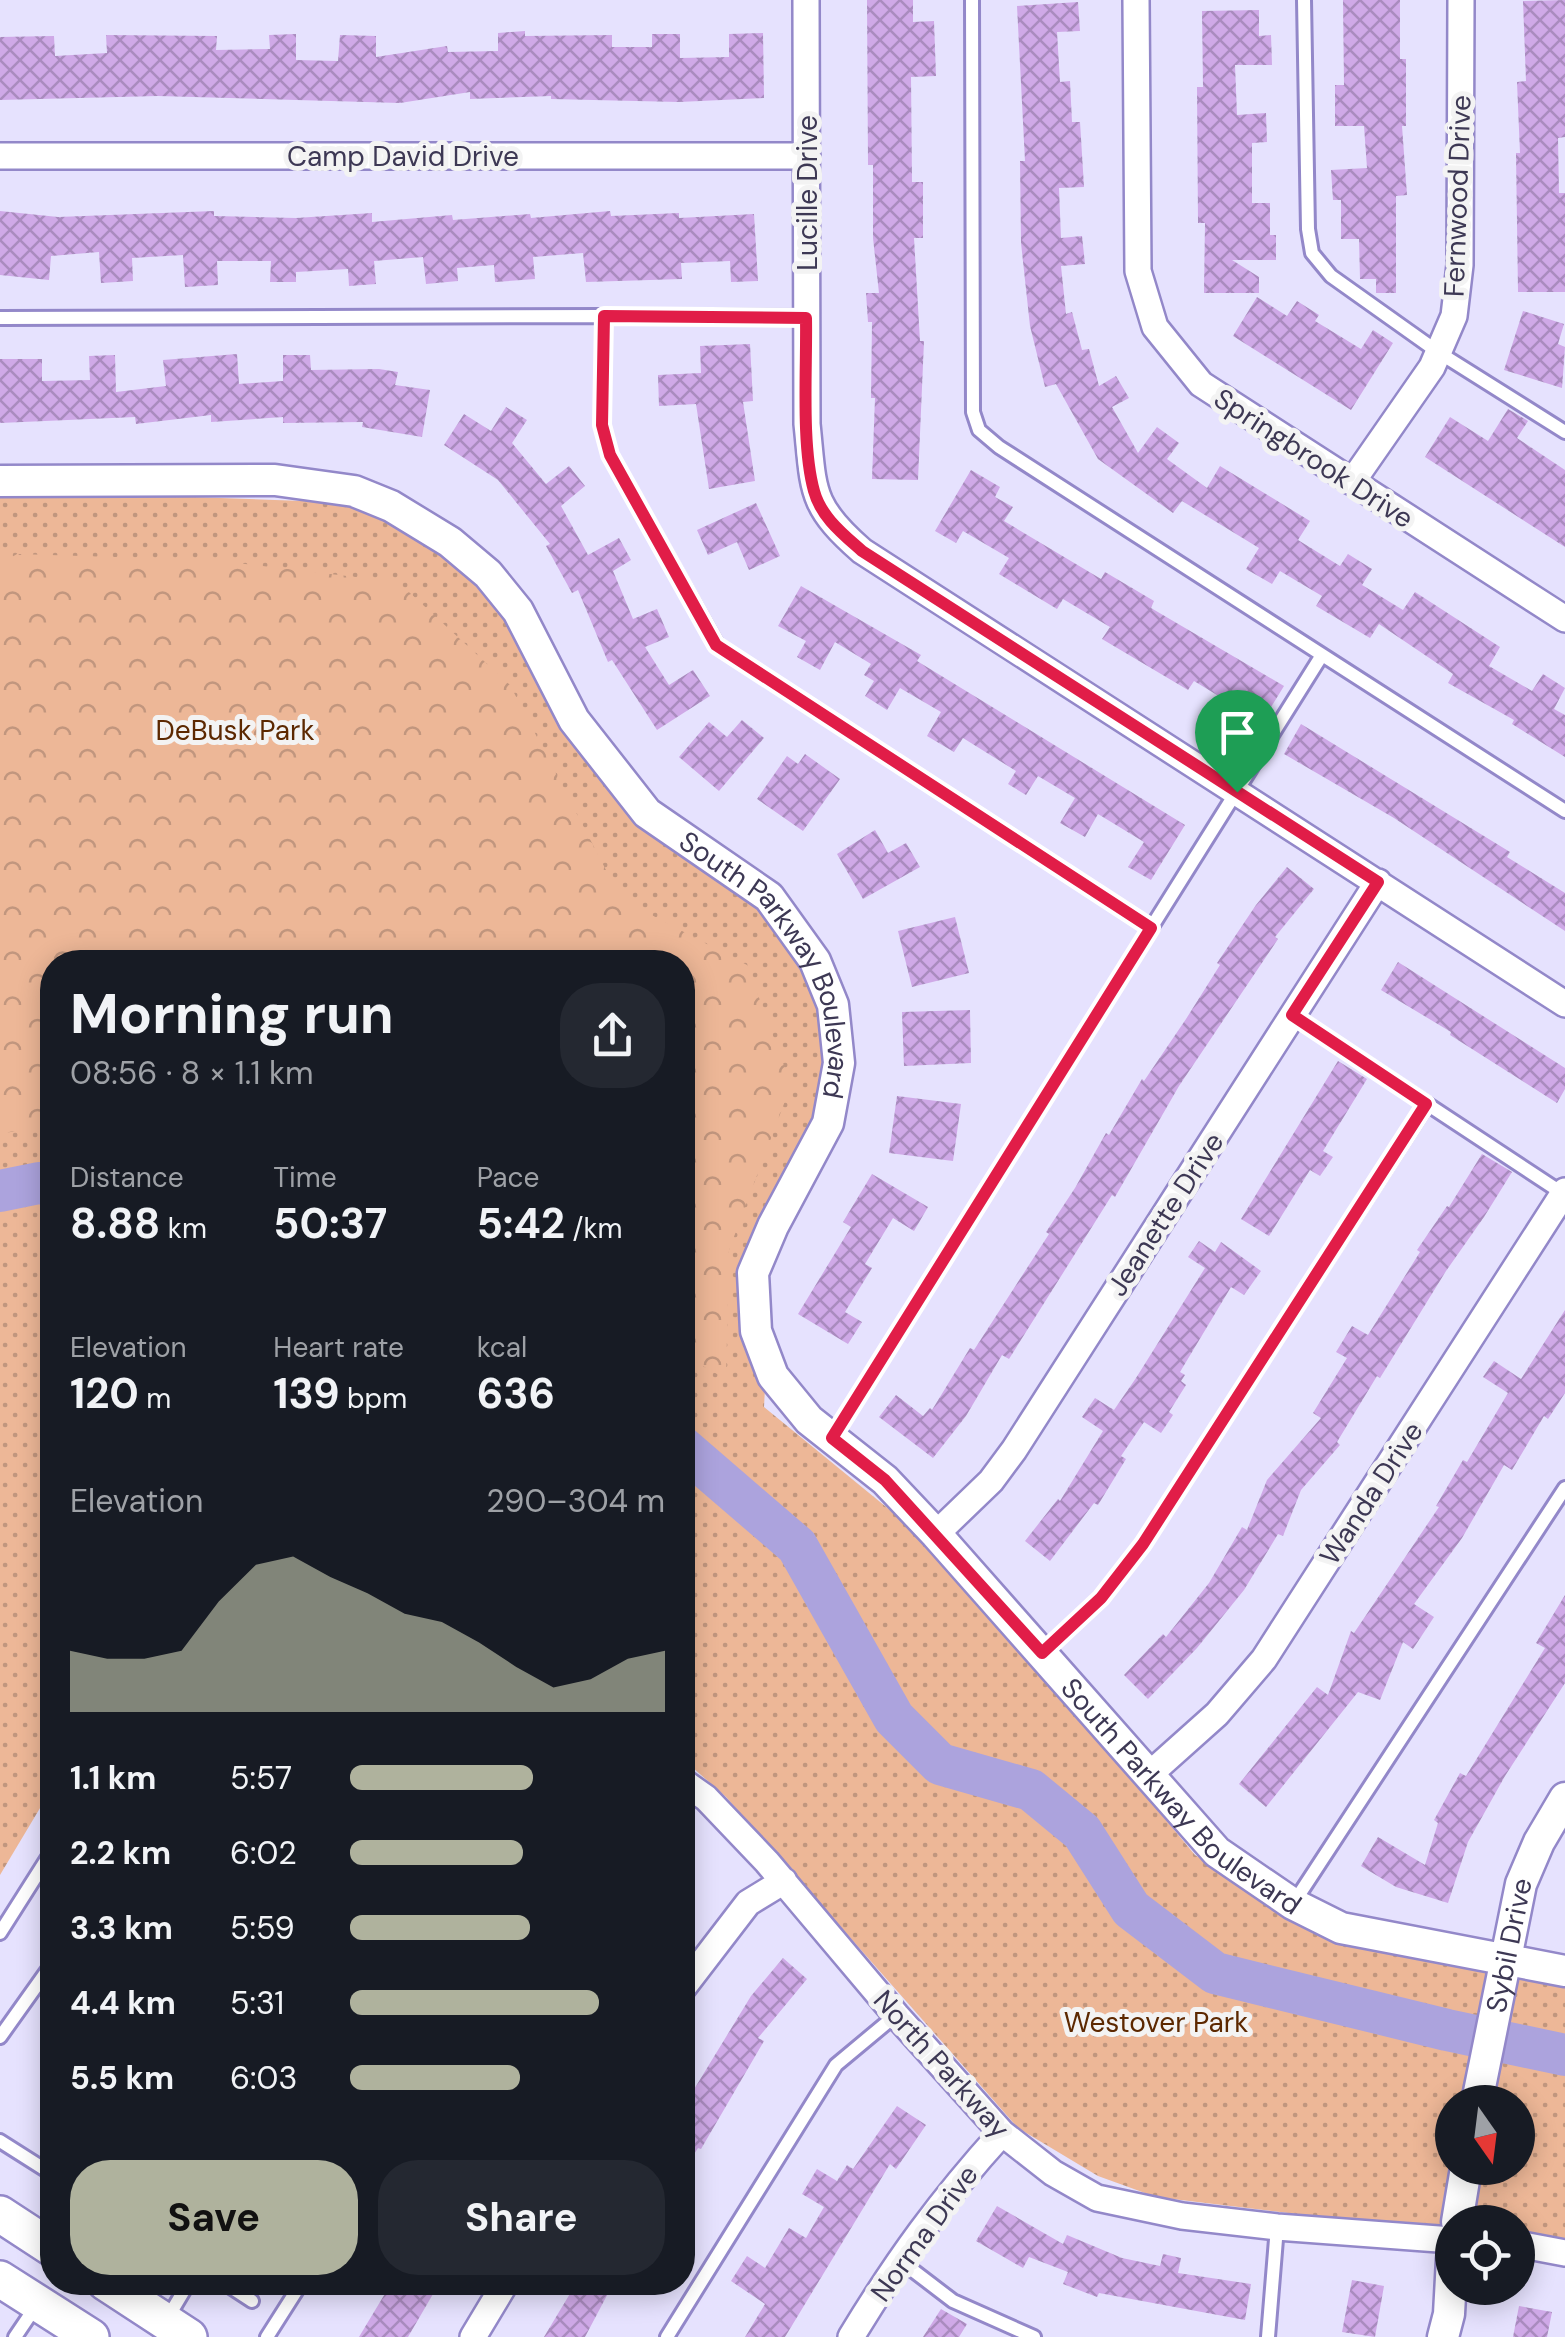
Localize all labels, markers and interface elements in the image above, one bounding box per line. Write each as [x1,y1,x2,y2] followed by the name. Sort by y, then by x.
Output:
[1435,94,1480,298] street label: Fernwood Drive
[789,115,826,271] street label: Lucille Drive
[287,138,519,175] street label: Camp David Drive
[1207,380,1421,537] street label: Springbrook Drive
[1195,690,1280,793] pin
[1210,705,1265,760] icon: arrive
[155,712,315,749] park label: DeBusk Park
[672,823,858,1102] street label: South Parkway Boulevard
[70,978,394,1050] text: Morning run
[560,983,665,1088] button: share
[70,1052,314,1094] text: 08:56 · 8 × 1.1 km
[1099,1125,1232,1303] street label: Jeanette Drive
[70,1159,184,1196] text: Distance
[273,1159,337,1196] text: Time
[477,1159,539,1196] text: Pace
[70,1196,160,1251] text: 8.88
[273,1196,387,1251] text: 50:37
[477,1196,565,1251] text: 5:42
[160,1210,207,1247] text: km
[565,1210,622,1247] text: /km
[70,1329,187,1366] text: Elevation
[273,1329,404,1366] text: Heart rate
[477,1329,527,1366] text: kcal
[70,1366,139,1421] text: 120
[273,1366,340,1421] text: 139
[477,1366,555,1421] text: 636
[139,1380,171,1417] text: m
[340,1380,407,1417] text: bpm
[1311,1415,1431,1572] street label: Wanda Drive
[70,1480,203,1522] text: Elevation
[486,1480,665,1522] text: 290–304 m
[1053,1670,1309,1923] street label: South Parkway Boulevard
[70,1757,156,1799] text: 1.1 km
[230,1757,292,1799] text: 5:57
[70,1832,171,1874] text: 2.2 km
[230,1832,297,1874] text: 6:02
[1478,1875,1541,2016] street label: Sybil Drive
[70,1907,173,1949] text: 3.3 km
[230,1907,295,1949] text: 5:59
[70,1982,176,2024] text: 4.4 km
[230,1982,284,2024] text: 5:31
[865,1982,1018,2146] street label: North Parkway
[1064,2004,1248,2041] park label: Westover Park
[70,2057,174,2099] text: 5.5 km
[230,2057,297,2099] text: 6:03
[1435,2085,1535,2185] north arrow
[1435,2085,1535,2305] map controls
[862,2158,986,2309] street label: Norma Drive
[70,2160,358,2275] button: Save
[378,2160,665,2275] button: Share
[1435,2205,1535,2305] button: locate

